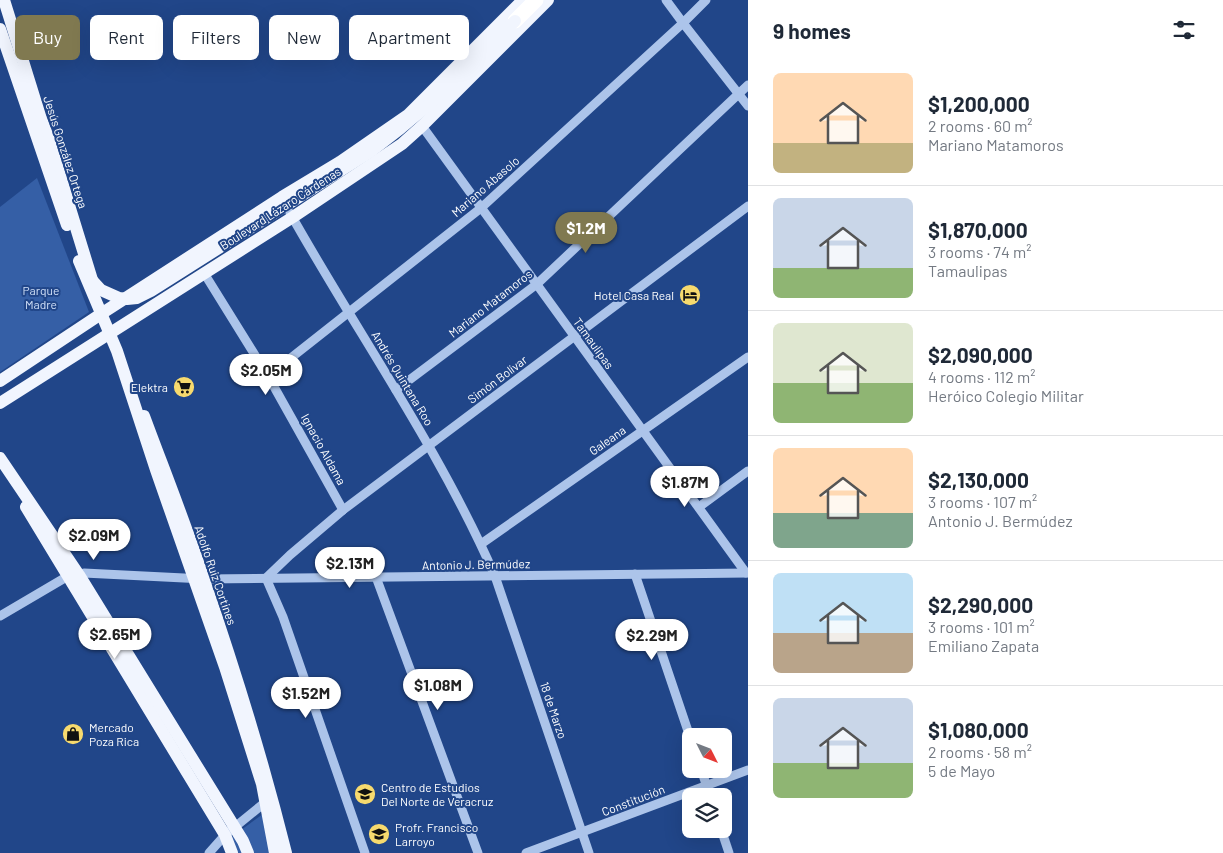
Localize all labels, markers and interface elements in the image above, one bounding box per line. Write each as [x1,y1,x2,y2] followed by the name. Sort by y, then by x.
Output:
[15,15,80,60] chip: Buy
[90,15,163,60] chip: Rent
[173,15,259,60] chip: Filters
[269,15,339,60] chip: New
[349,15,469,60] chip: Apartment
[1170,16,1198,44] icon: filters
[773,18,851,43] text: 9 homes
[928,91,1030,116] text: $1,200,000
[813,93,873,153] icon: home
[41,94,91,210] street label: Jesús González Ortega
[928,116,1033,135] text: 2 rooms · 60 m²
[928,135,1064,154] text: Mariano Matamoros
[448,153,522,219] street label: Mariano Abasolo
[217,164,343,252] street label: Boulevard Lázaro Cárdenas
[551,212,621,254] pin: $1.2M
[928,217,1028,242] text: $1,870,000
[566,218,606,237] text: $1.2M
[813,218,873,278] icon: home
[928,242,1031,261] text: 3 rooms · 74 m²
[928,261,1008,280] text: Tamaulipas
[446,266,535,340] street label: Mariano Matamoros
[23,283,59,311] park label: Parque Madre
[678,283,702,307] hotel icon: Hotel Casa Real
[594,288,674,302] place label: Hotel Casa Real
[571,315,617,371] street label: Tamaulipas
[369,328,437,428] street label: Andrés Quintana Roo
[928,342,1033,367] text: $2,090,000
[813,343,873,403] icon: home
[465,352,530,406] street label: Simón Bolívar
[225,354,307,396] pin: $2.05M
[240,360,292,379] text: $2.05M
[928,367,1035,386] text: 4 rooms · 112 m²
[172,375,196,399] supermarket icon: Elektra
[131,380,168,394] place label: Elektra
[928,386,1084,405] text: Heróico Colegio Militar
[299,411,349,487] street label: Ignacio Aldama
[586,422,628,458] street label: Galeana
[644,466,726,508] pin: $1.87M
[928,467,1029,492] text: $2,130,000
[813,468,873,528] icon: home
[661,472,709,491] text: $1.87M
[928,492,1037,511] text: 3 rooms · 107 m²
[928,511,1073,530] text: Antonio J. Bermúdez
[53,518,135,561] pin: $2.09M
[192,523,240,627] street label: Adolfo Ruiz Cortines
[68,525,120,544] text: $2.09M
[309,546,391,589] pin: $2.13M
[326,553,374,572] text: $2.13M
[422,556,530,572] street label: Antonio J. Bermúdez
[928,592,1033,617] text: $2,290,000
[813,593,873,653] icon: home
[928,617,1035,636] text: 3 rooms · 101 m²
[74,618,156,660] pin: $2.65M
[611,618,693,661] pin: $2.29M
[89,624,141,643] text: $2.65M
[626,625,678,644] text: $2.29M
[928,636,1039,655] text: Emiliano Zapata
[397,668,479,711] pin: $1.08M
[414,675,462,694] text: $1.08M
[265,676,347,719] pin: $1.52M
[538,680,570,740] street label: 18 de Marzo
[282,683,330,702] text: $1.52M
[928,717,1029,742] text: $1,080,000
[813,718,873,778] icon: home
[89,720,139,748] place label: Mercado Poza Rica
[61,722,85,746] shop icon: Mercado Poza Rica
[682,728,732,778] north arrow
[682,728,732,838] map controls
[928,742,1032,761] text: 2 rooms · 58 m²
[928,761,995,780] text: 5 de Mayo
[381,780,493,808] place label: Centro de Estudios Del Norte de Veracruz
[353,782,377,806] school or university icon: Centro de Estudios Del Norte de Veracruz
[599,782,667,818] street label: Constitución
[682,788,732,838] button: layers
[395,820,478,848] place label: Profr. Francisco Larroyo
[367,822,391,846] school or university icon: Profr. Francisco Larroyo

